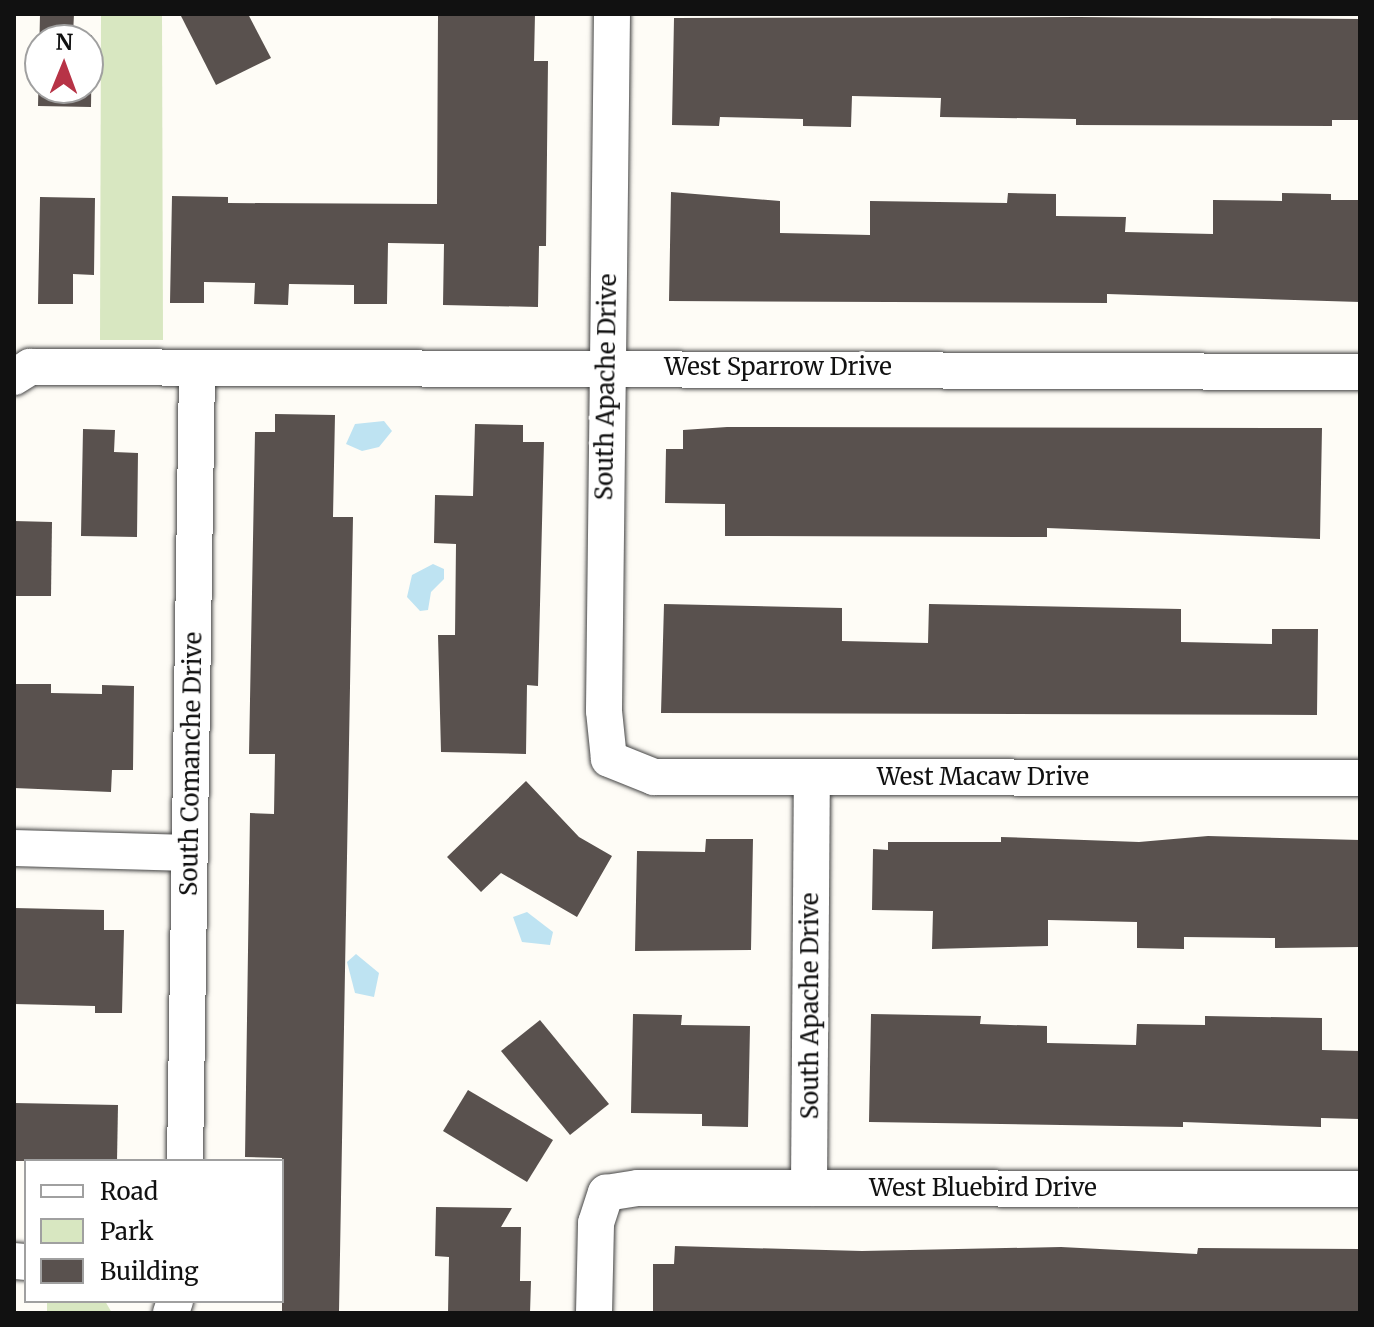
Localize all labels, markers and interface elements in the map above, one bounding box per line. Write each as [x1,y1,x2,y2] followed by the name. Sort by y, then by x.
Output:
[24,24,104,104] north arrow
[55,28,73,56] text: N
[590,273,622,501] street label: South Apache Drive
[664,353,892,381] street label: West Sparrow Drive
[174,632,208,896] street label: South Comanche Drive
[877,763,1089,791] street label: West Macaw Drive
[796,893,824,1119] street label: South Apache Drive
[24,1159,284,1303] legend
[869,1174,1097,1202] street label: West Bluebird Drive
[100,1176,158,1207] text: Road
[100,1216,153,1247] text: Park
[100,1256,199,1287] text: Building

